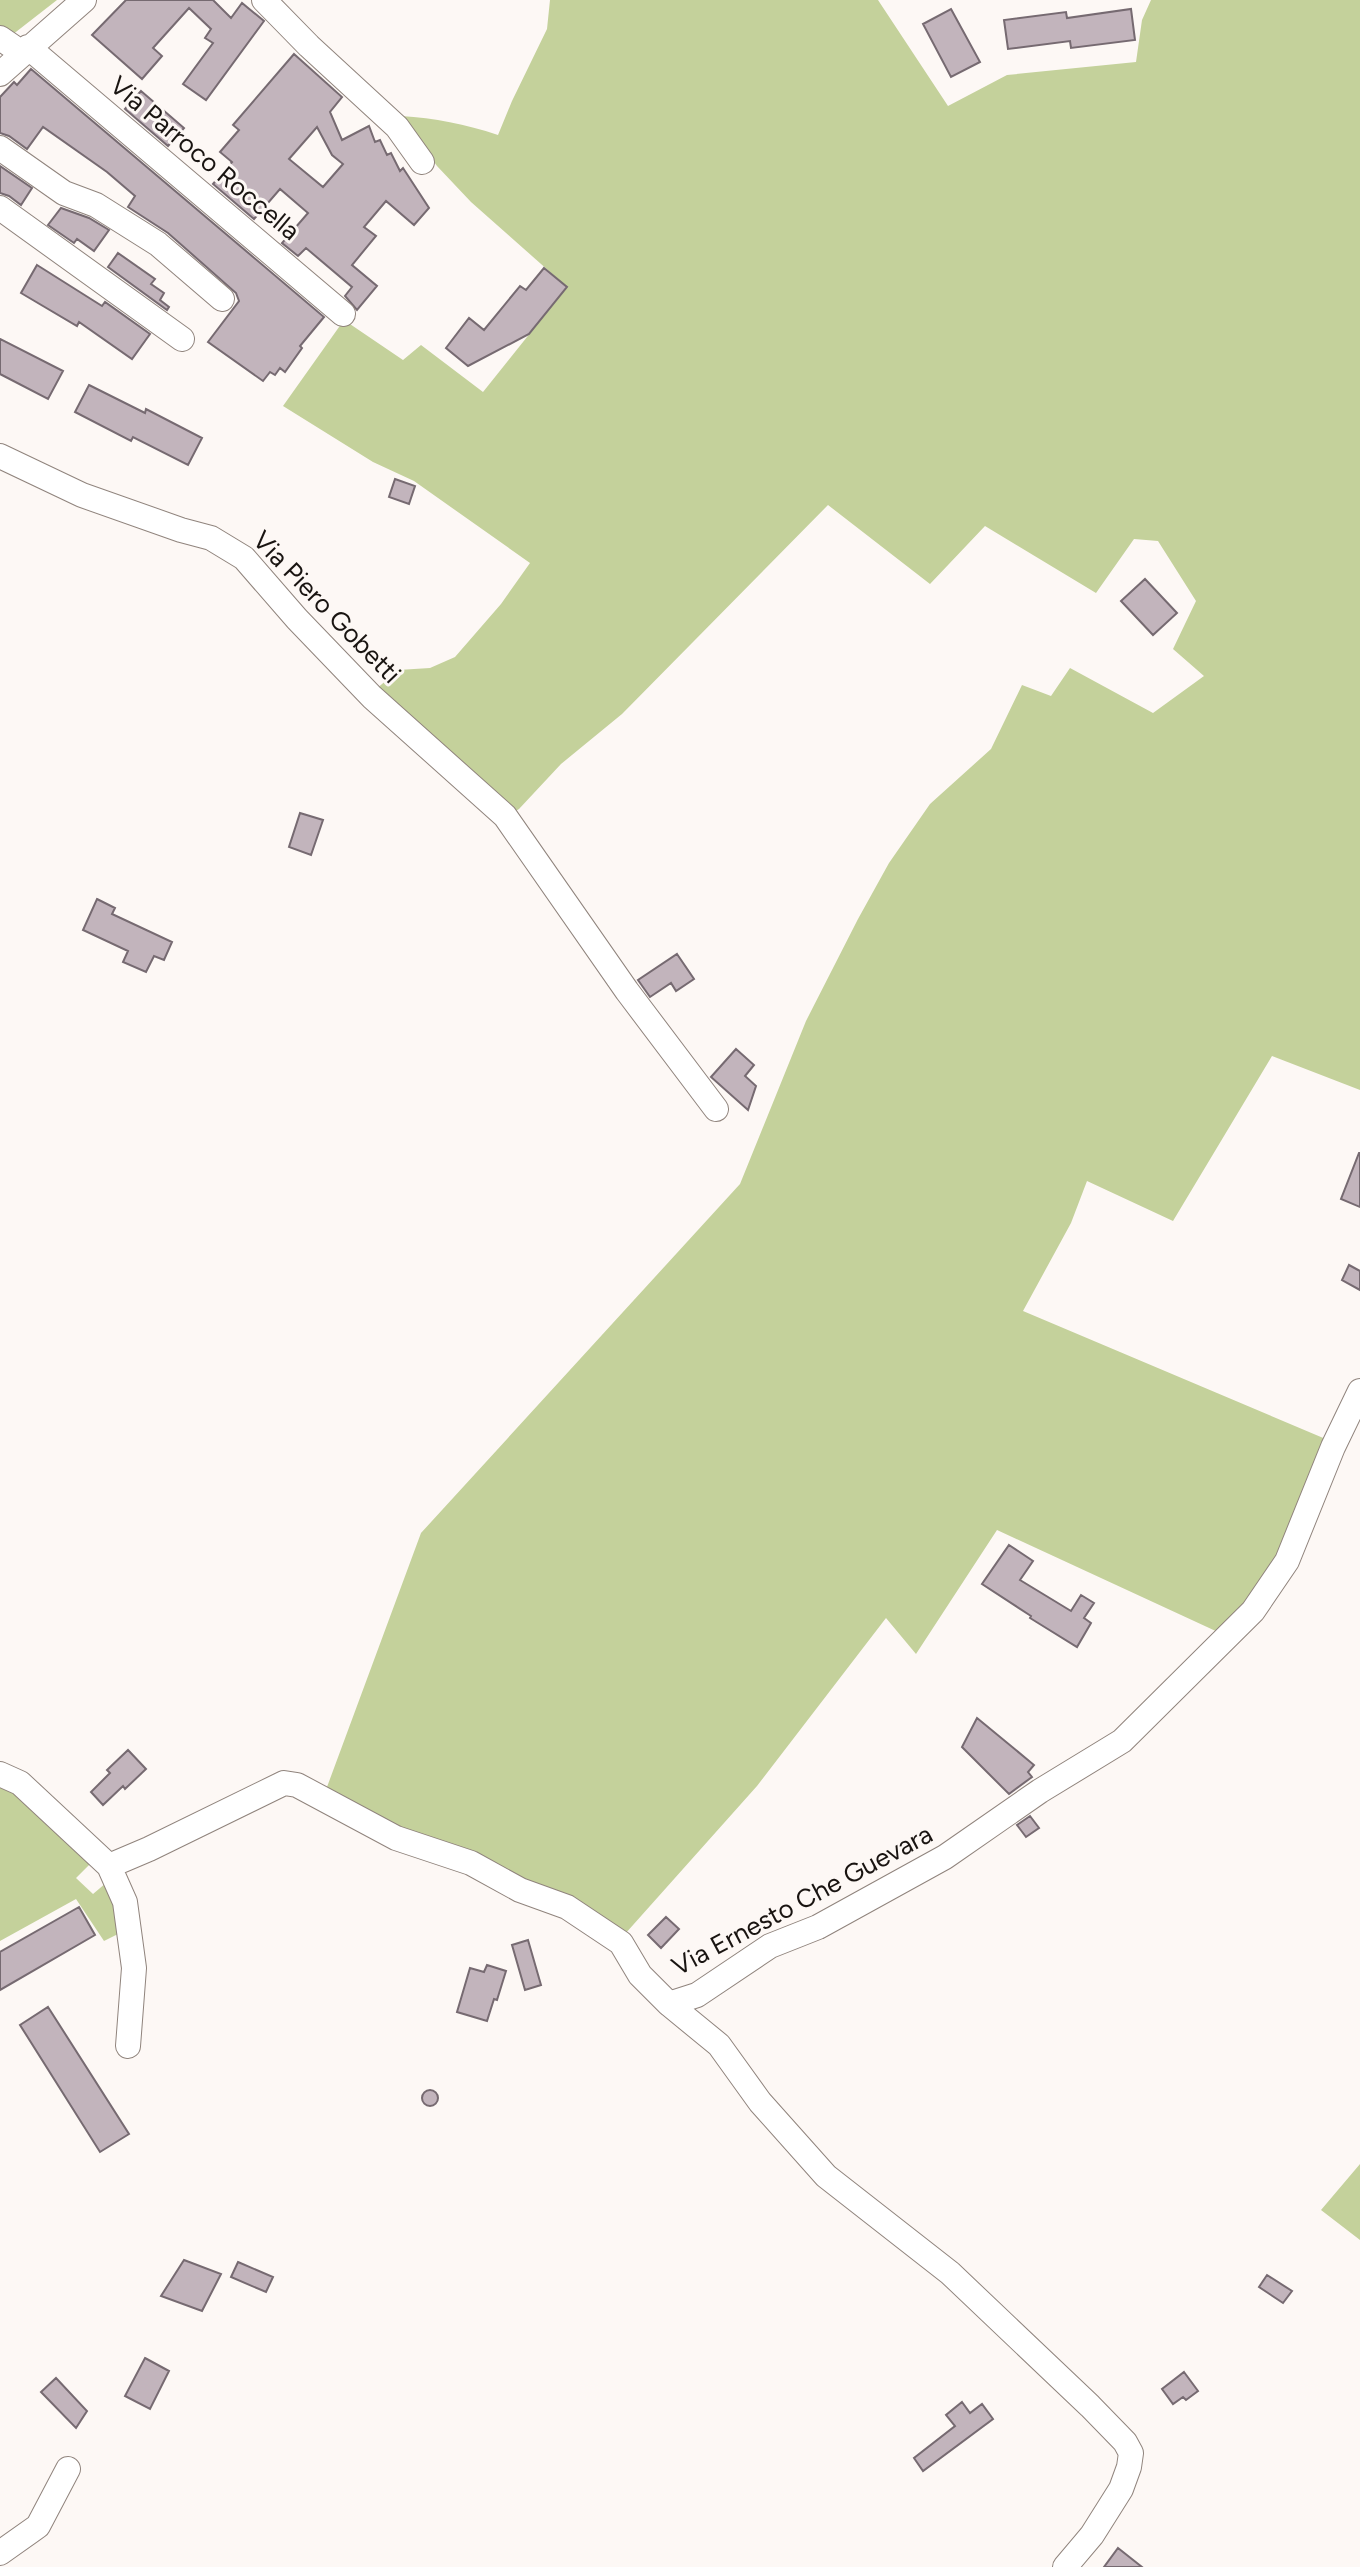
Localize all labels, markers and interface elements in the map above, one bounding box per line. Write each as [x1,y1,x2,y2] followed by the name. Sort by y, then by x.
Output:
[103,69,307,247] street label: Via Parroco Roccella
[246,524,408,690] street label: Via Piero Gobetti
[666,1818,938,1982] street label: Via Ernesto Che Guevara

